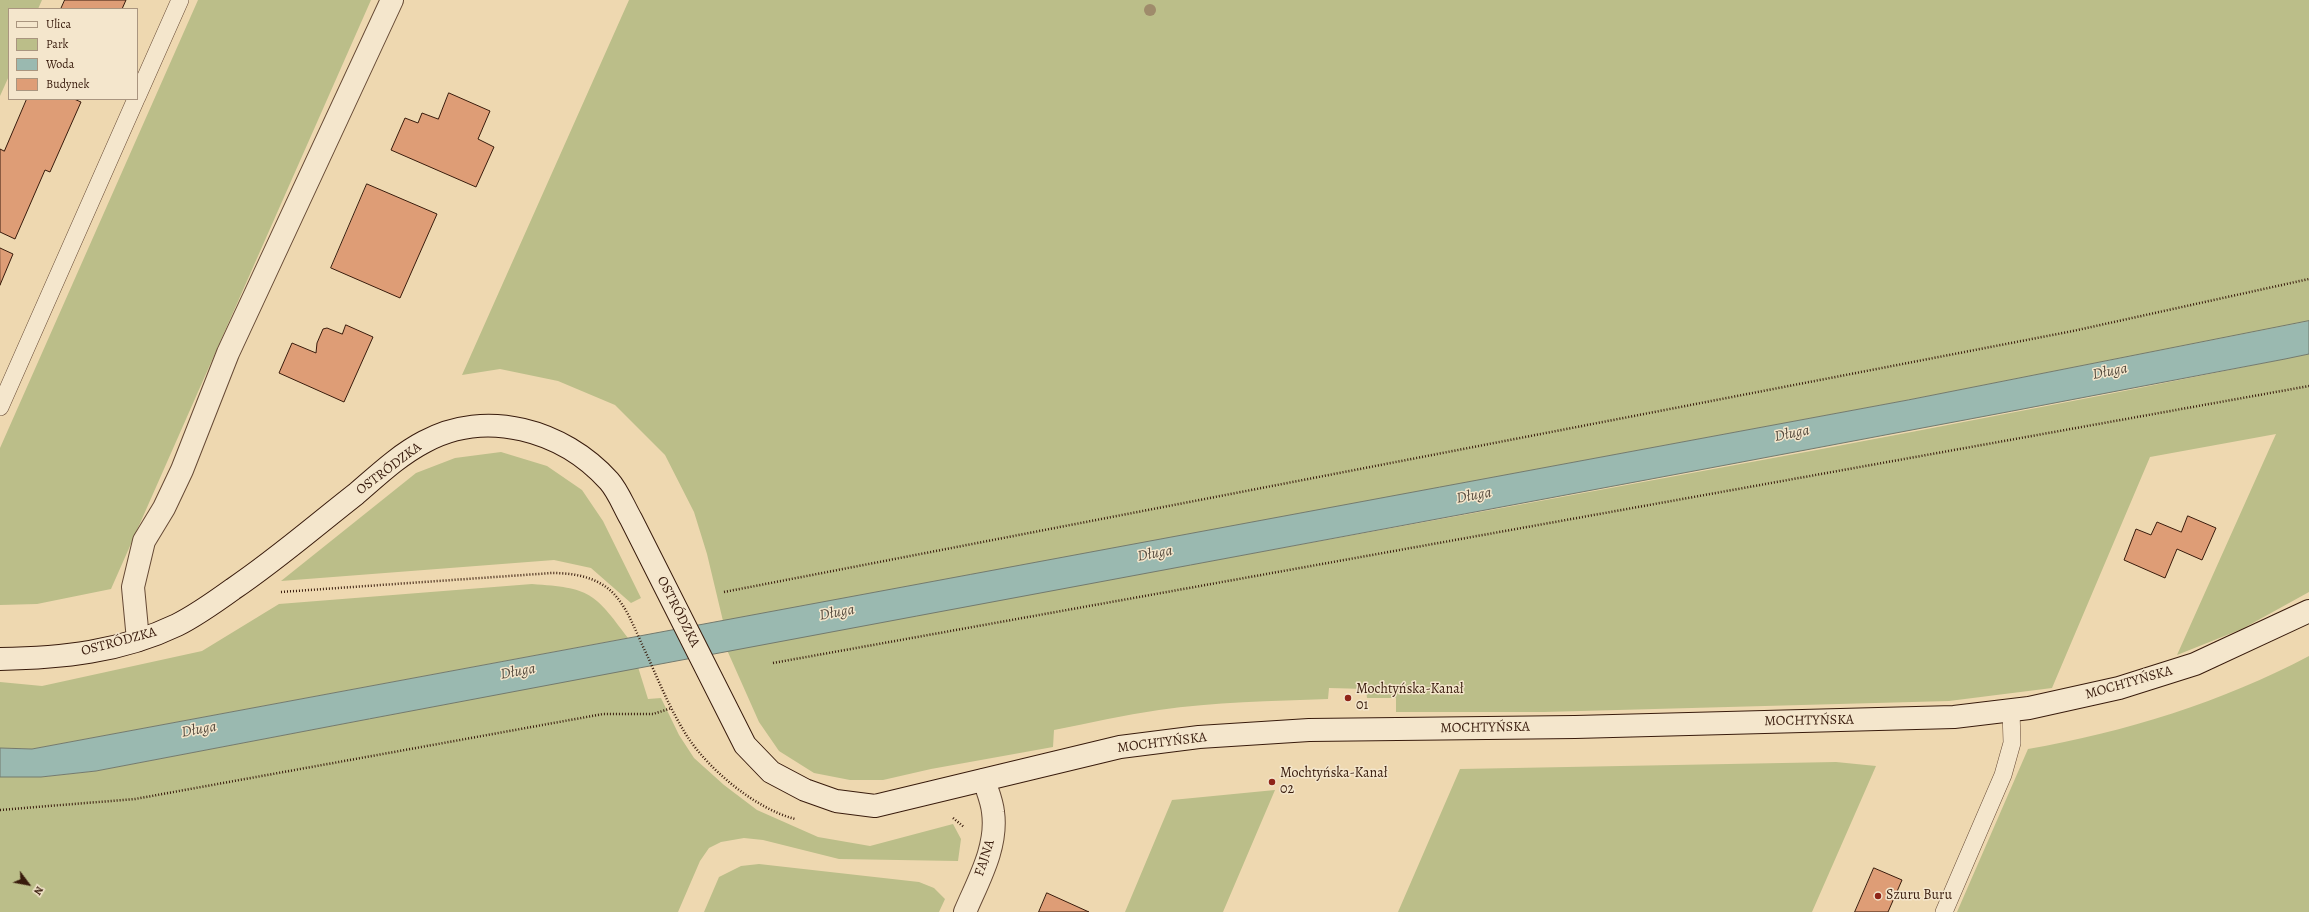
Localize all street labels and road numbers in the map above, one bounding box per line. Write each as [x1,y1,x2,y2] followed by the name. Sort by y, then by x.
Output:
[353,439,425,499] street label: OSTRÓDZKA
[653,574,703,650] street label: OSTRÓDZKA
[79,624,159,660] street label: OSTRÓDZKA
[2083,663,2175,703] street label: MOCHTYŃSKA
[1764,712,1854,730] street label: MOCHTYŃSKA
[1440,719,1530,737] street label: MOCHTYŃSKA
[1116,729,1208,757] street label: MOCHTYŃSKA
[971,838,999,878] street label: FAJNA

